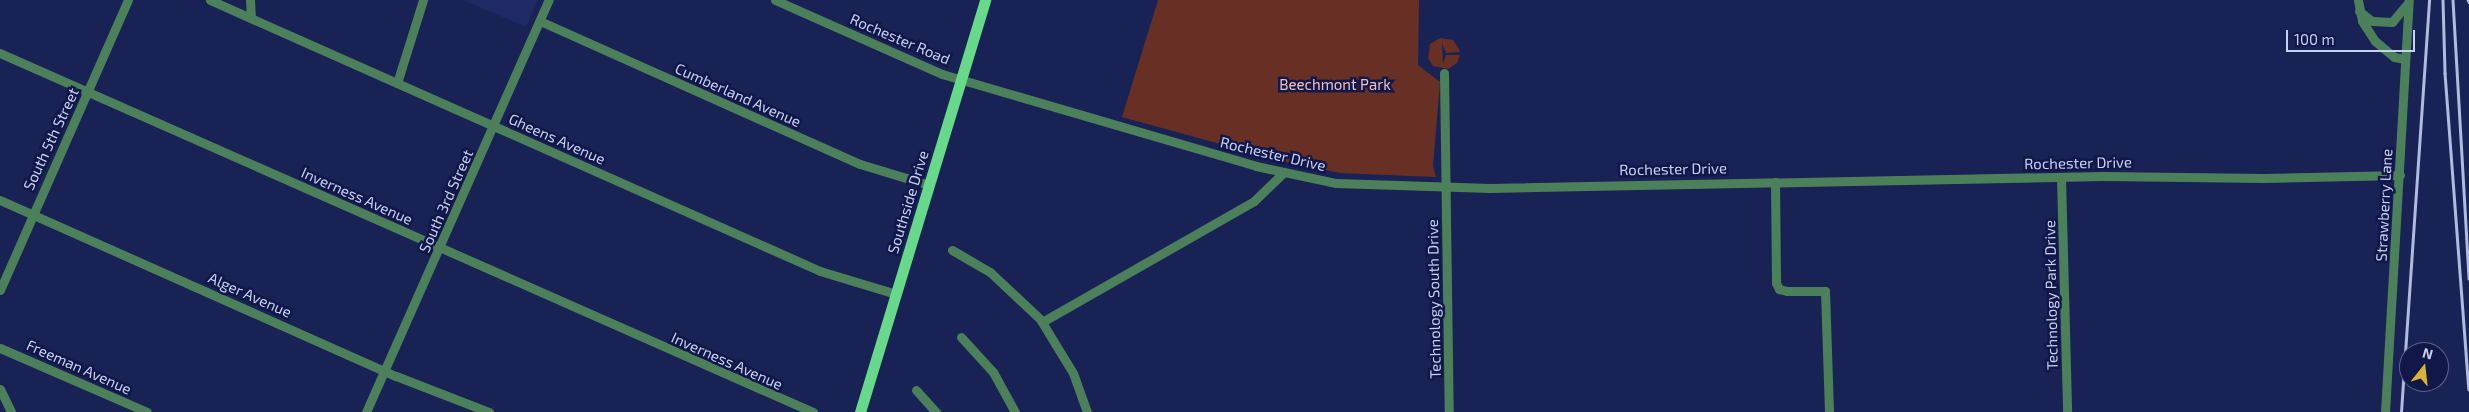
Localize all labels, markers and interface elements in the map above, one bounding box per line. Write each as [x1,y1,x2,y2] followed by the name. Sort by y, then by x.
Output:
[847,10,953,68] street label: Rochester Road
[2289,20,2418,52] scale bar
[2294,30,2335,48] text: 100 m
[672,59,804,131] street label: Cumberland Avenue
[1279,76,1391,94] park label: Beechmont Park
[19,85,83,193] street label: South 5th Street
[506,110,608,168] street label: Gheens Avenue
[1218,133,1328,175] street label: Rochester Drive
[415,147,477,255] street label: South 3rd Street
[884,148,932,256] street label: Southside Drive
[2372,148,2396,262] street label: Strawberry Lane
[2024,153,2132,173] street label: Rochester Drive
[1619,159,1727,179] street label: Rochester Drive
[298,163,416,229] street label: Inverness Avenue
[1424,219,1444,379] street label: Technology South Drive
[2041,220,2061,370] street label: Technology Park Drive
[205,269,295,321] street label: Alger Avenue
[668,328,786,394] street label: Inverness Avenue
[24,336,134,398] street label: Freeman Avenue
[2399,342,2449,392] north arrow
[2421,343,2435,363] text: N

